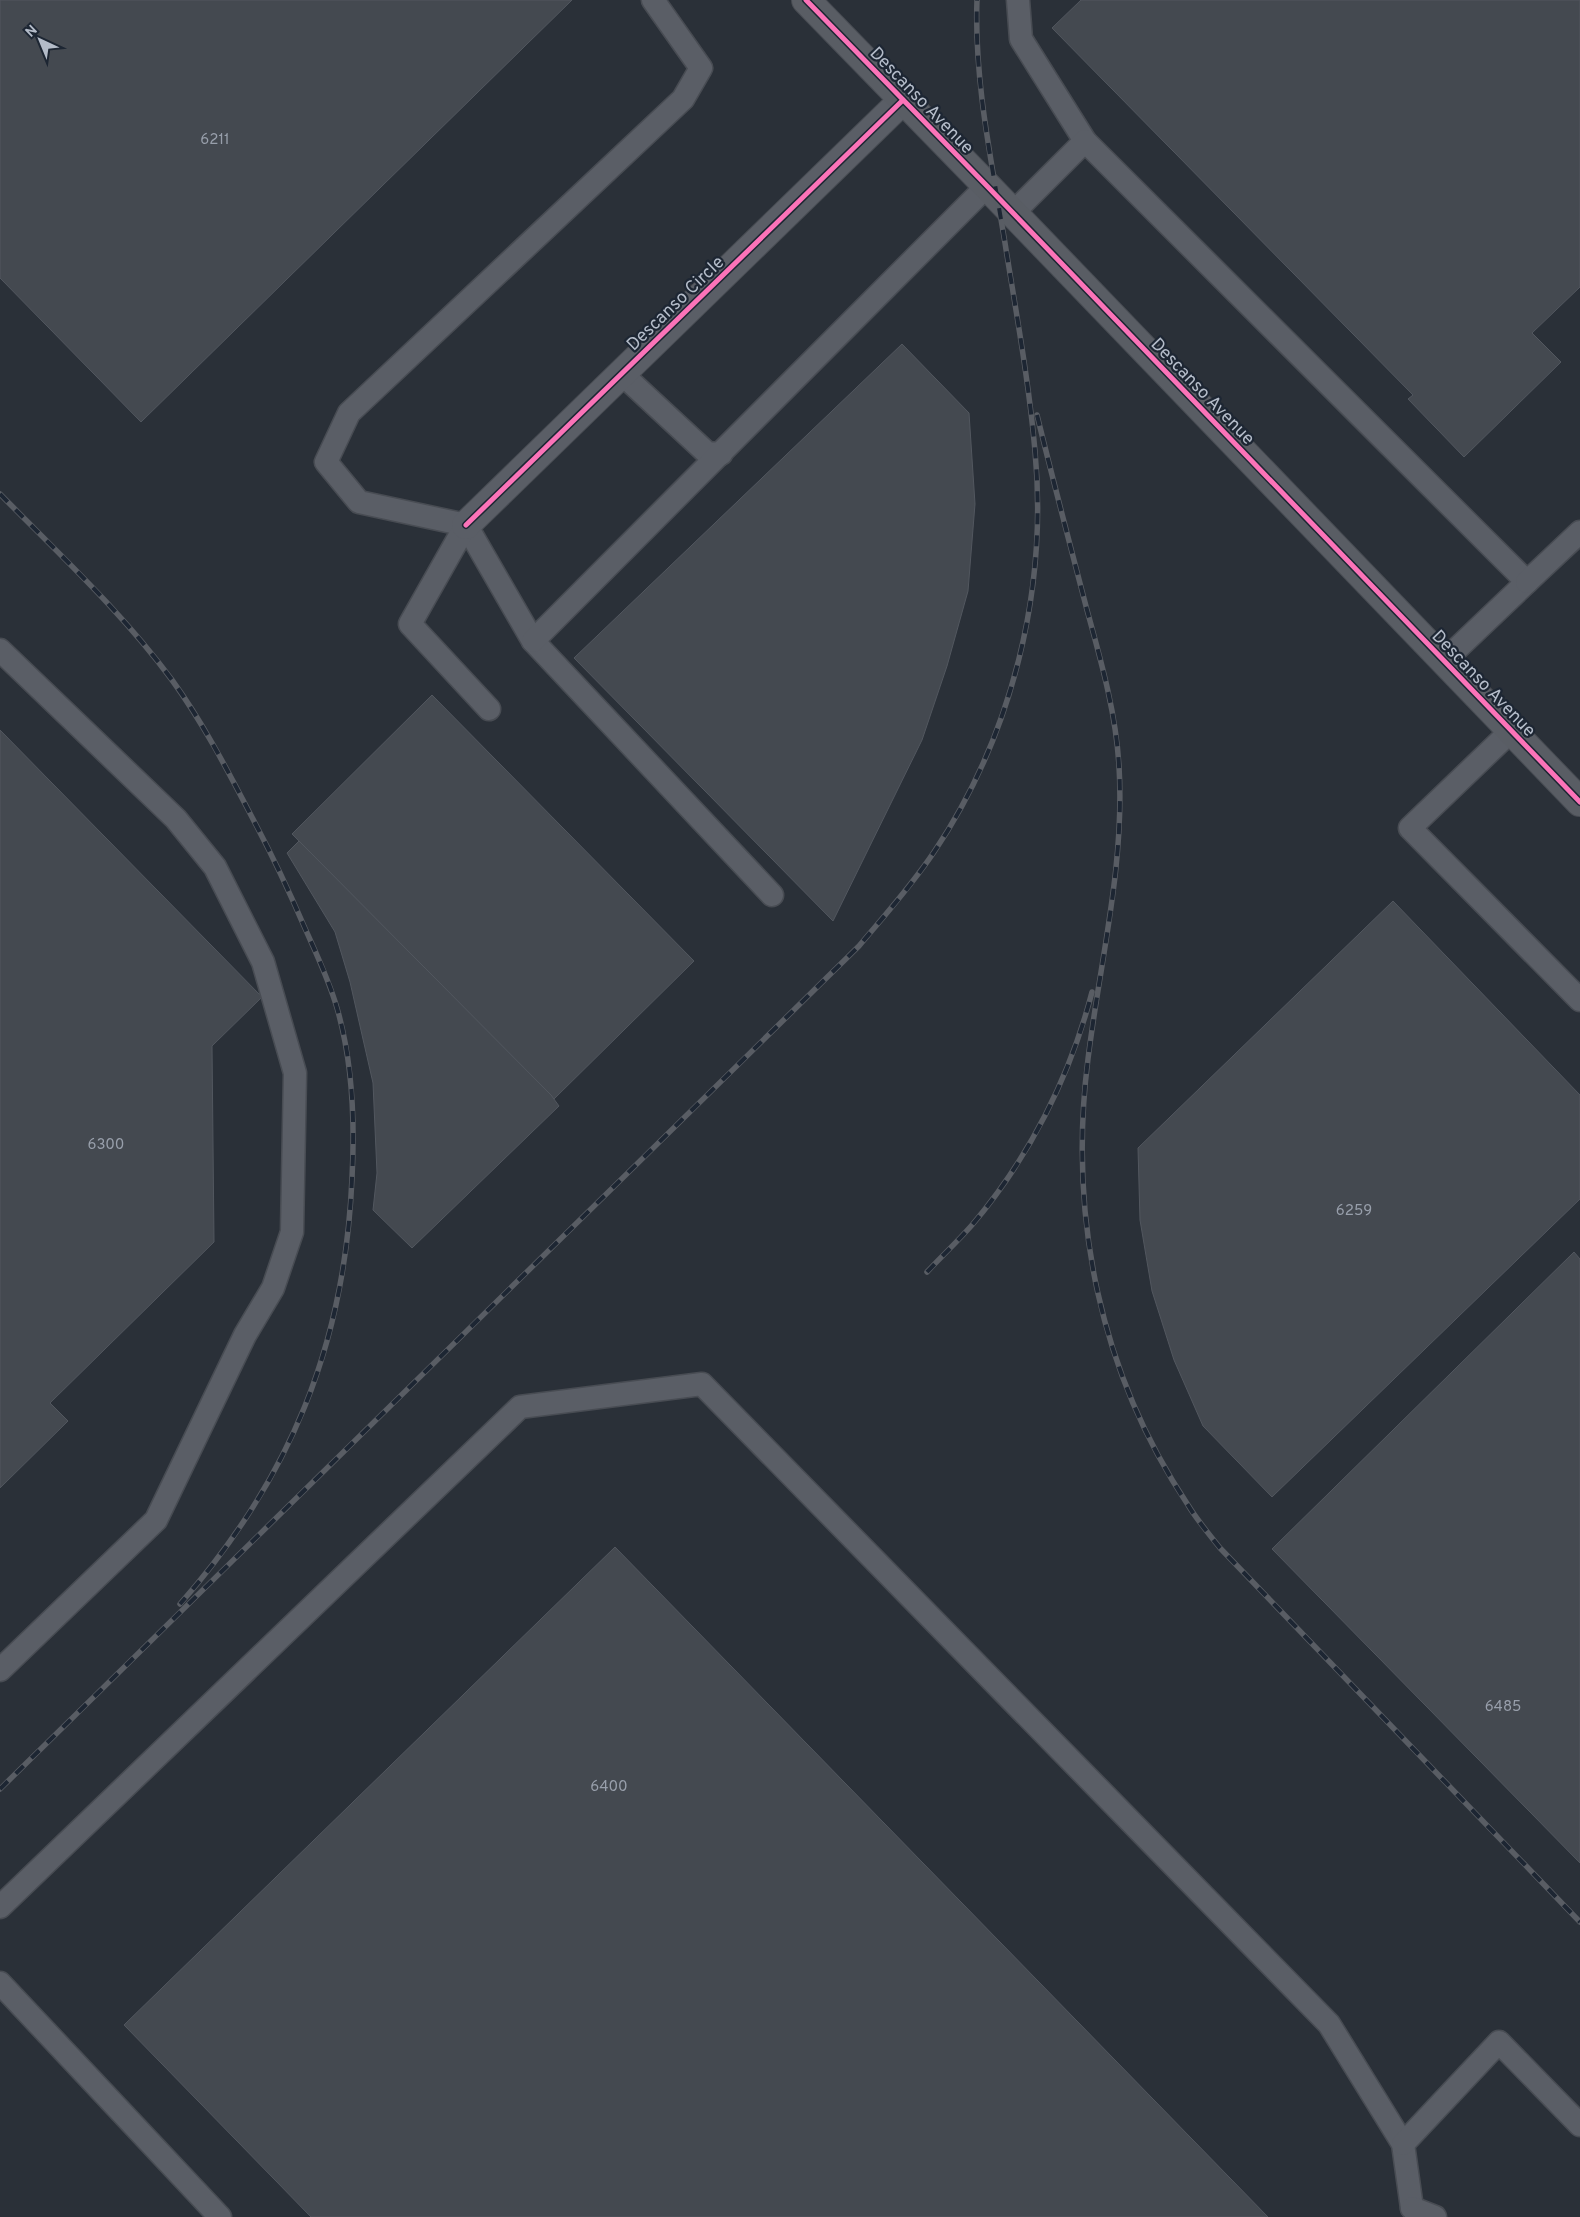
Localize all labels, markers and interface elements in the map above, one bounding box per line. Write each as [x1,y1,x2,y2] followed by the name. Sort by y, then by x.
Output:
[15,15,65,65] north arrow
[22,22,42,41] text: N
[864,43,978,160] street label: Descanso Avenue
[200,131,230,150] house number: 6211
[622,252,730,357] street label: Descanso Circle
[1145,334,1259,451] street label: Descanso Avenue
[1426,626,1540,743] street label: Descanso Avenue
[88,1136,124,1155] house number: 6300
[1336,1202,1372,1221] house number: 6259
[1485,1698,1521,1717] house number: 6485
[590,1778,628,1797] house number: 6400

